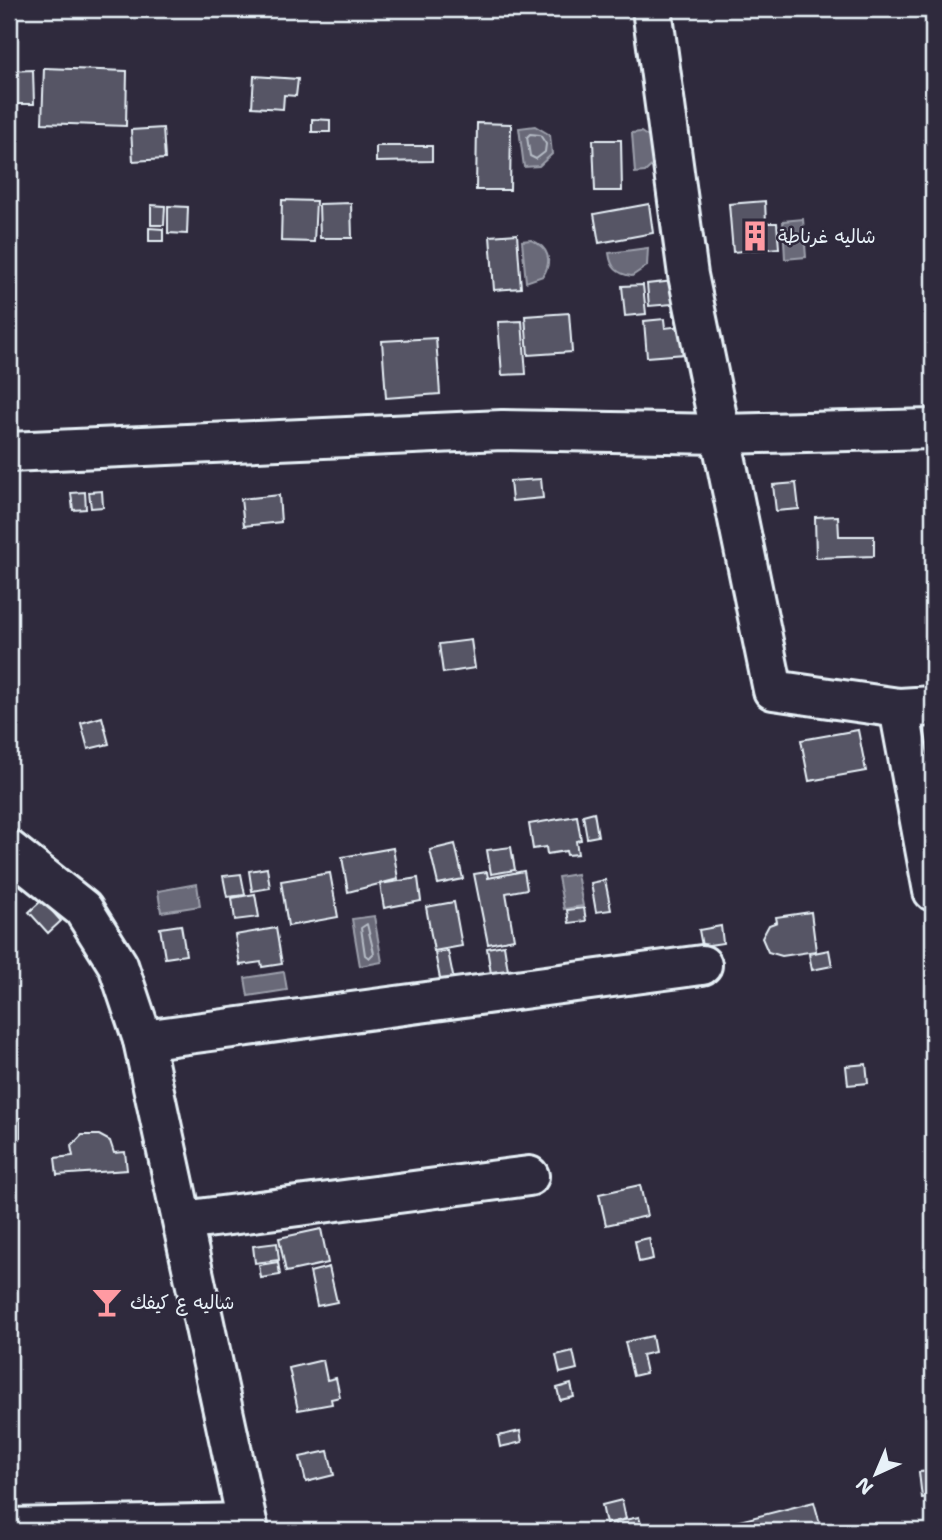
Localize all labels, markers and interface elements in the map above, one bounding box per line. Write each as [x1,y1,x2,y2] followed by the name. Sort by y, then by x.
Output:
[738,219,772,253] building icon: شاليه غرناطة
[778,224,876,249] place label: شاليه غرناطة
[90,1285,124,1319] bar icon: شاليه ع كيفك
[130,1290,234,1316] place label: شاليه ع كيفك
[841,1438,911,1508] north arrow
[850,1472,879,1500] text: N

